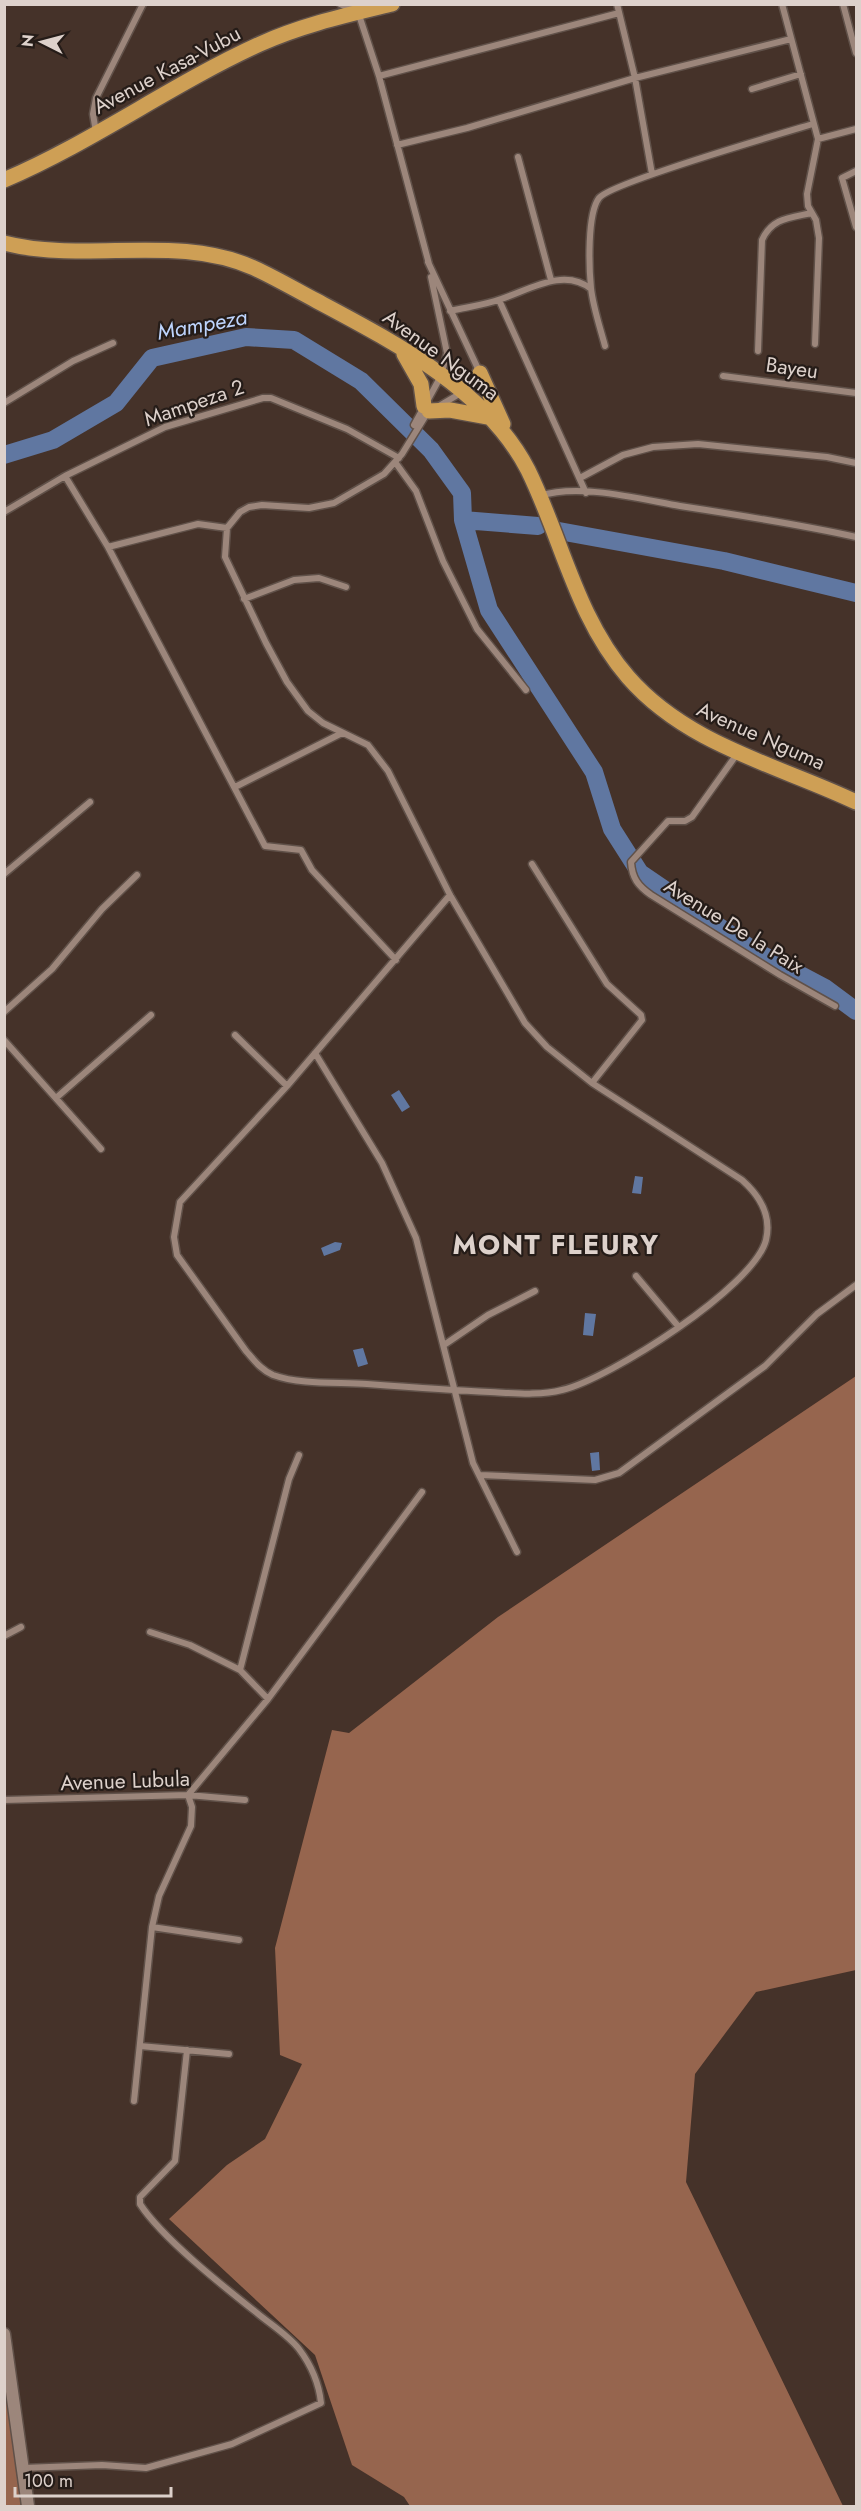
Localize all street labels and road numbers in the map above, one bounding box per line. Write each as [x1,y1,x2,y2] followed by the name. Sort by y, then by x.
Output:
[88,18,246,122] street label: Avenue Kasa-Vubu
[377,302,505,408] street label: Avenue Nguma
[764,349,820,387] street label: Bayeu
[140,372,248,434] street label: Mampeza 2
[692,694,830,778] street label: Avenue Nguma
[658,871,810,981] street label: Avenue De la Paix
[60,1764,190,1798] street label: Avenue Lubula

